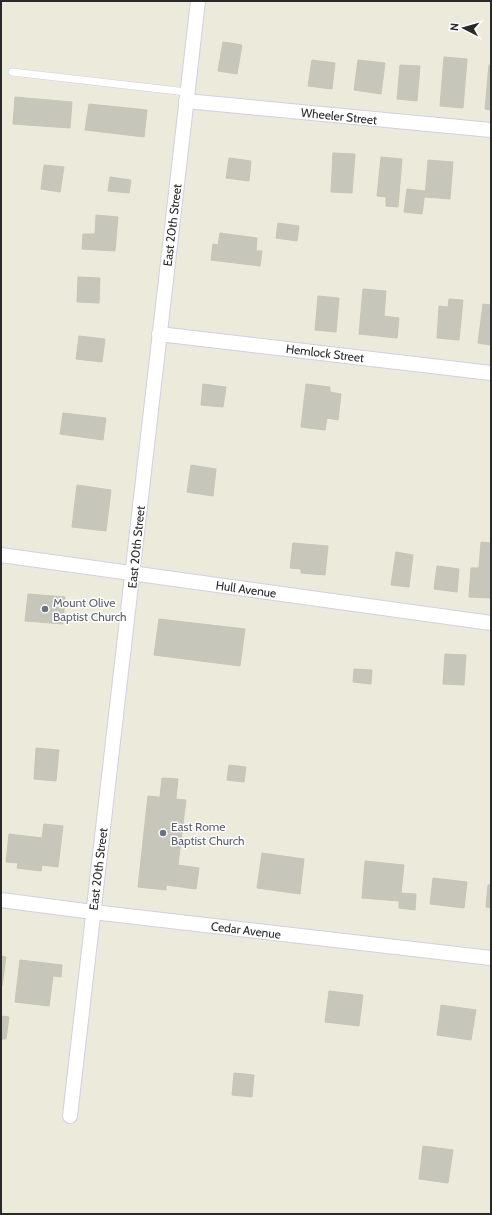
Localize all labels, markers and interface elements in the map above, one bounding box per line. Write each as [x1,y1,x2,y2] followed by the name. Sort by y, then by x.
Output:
[444,8,484,48] north arrow
[447,22,461,32] text: N
[300,105,378,127] street label: Wheeler Street
[160,183,184,267] street label: East 20th Street
[285,341,365,365] street label: Hemlock Street
[124,505,148,589] street label: East 20th Street
[215,577,277,601] street label: Hull Avenue
[53,595,127,624] place label: Mount Olive Baptist Church
[40,604,50,614] marker: Mount Olive Baptist Church
[171,819,245,848] place label: East Rome Baptist Church
[86,827,110,911] street label: East 20th Street
[158,828,168,838] marker: East Rome Baptist Church
[210,918,282,942] street label: Cedar Avenue

